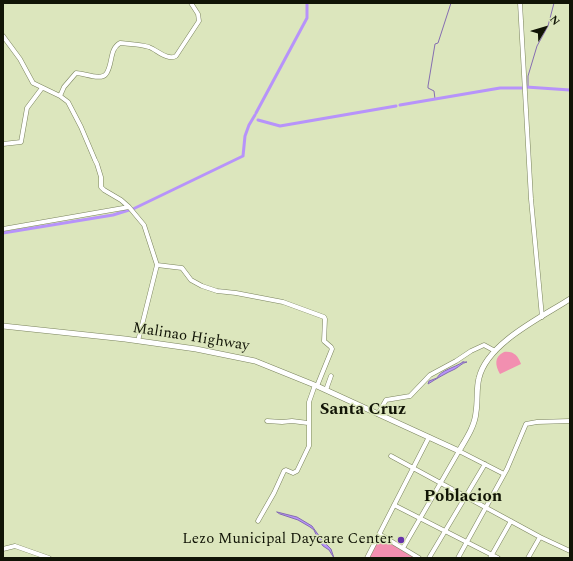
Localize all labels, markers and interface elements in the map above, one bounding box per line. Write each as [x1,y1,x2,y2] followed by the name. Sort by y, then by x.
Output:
[525,8,565,48] north arrow
[545,12,564,29] text: N
[131,320,251,356] street label: Malinao Highway
[320,401,406,421] district label: Santa Cruz
[424,488,502,508] district label: Poblacion
[182,531,393,549] place label: Lezo Municipal Daycare Center
[396,535,406,545] marker: Lezo Municipal Daycare Center

